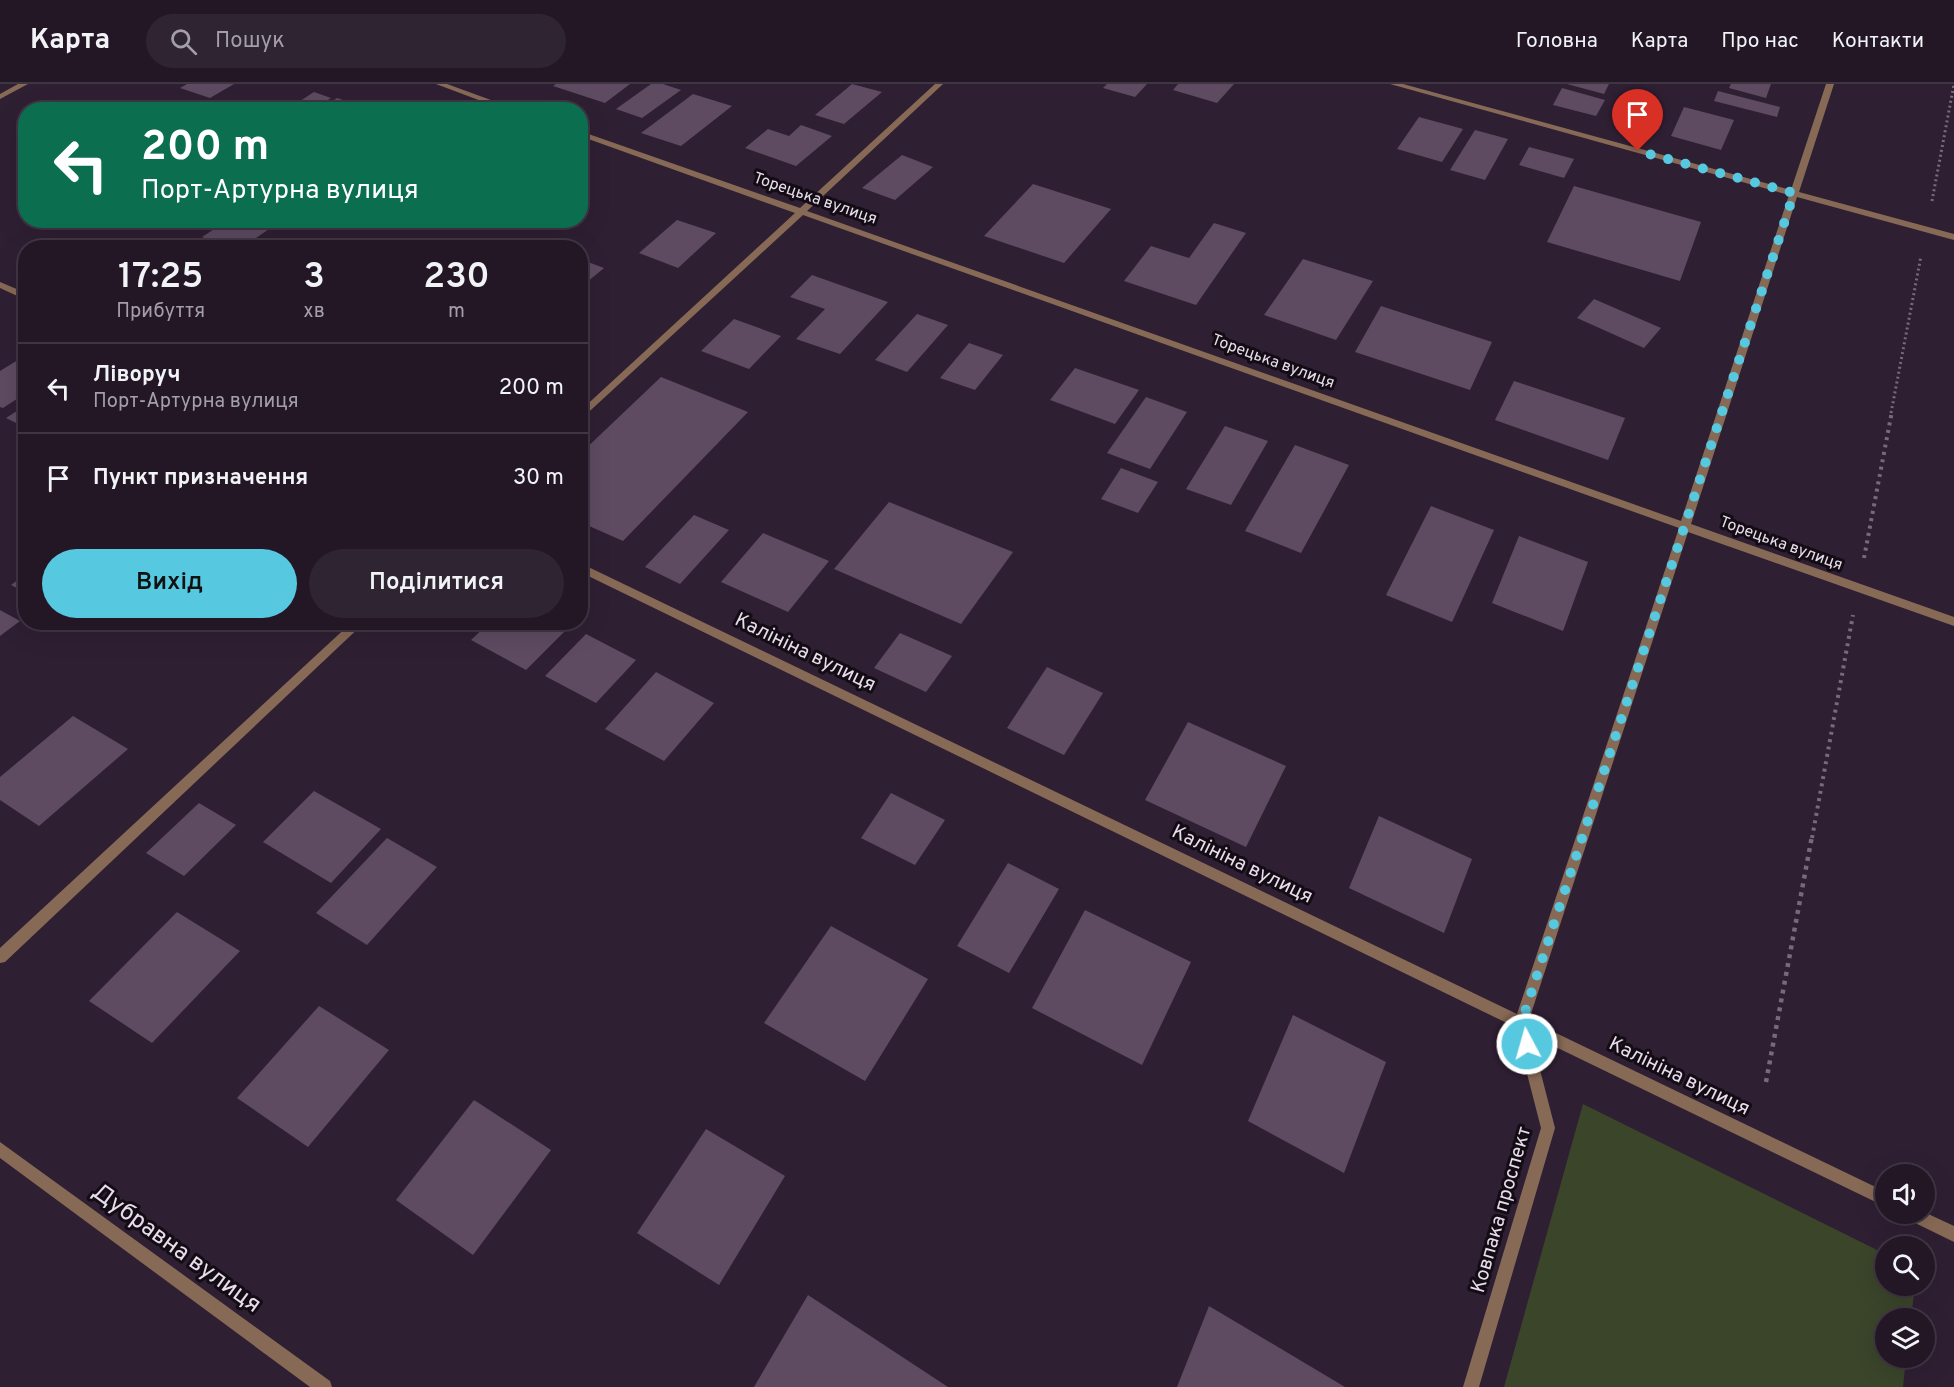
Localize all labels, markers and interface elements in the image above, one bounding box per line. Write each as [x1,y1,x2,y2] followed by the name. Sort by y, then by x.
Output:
[146,14,566,68] search box
[30,23,110,59] text: Карта
[167,25,200,58] icon: search
[215,28,285,55] text: Пошук
[1516,28,1598,55] text: Головна
[1631,28,1688,55] text: Карта
[1721,28,1799,55] text: Про нас
[1832,28,1924,55] text: Контакти
[1612,89,1663,151] pin
[1621,98,1654,131] icon: arrive
[141,122,269,175] text: 200 m
[42,126,120,204] icon: left
[751,168,879,230] street label: Торецька вулиця
[141,174,419,208] text: Порт-Артурна вулиця
[118,255,203,301] text: 17:25
[303,255,325,301] text: 3
[423,255,490,301] text: 230
[116,299,205,325] text: Прибуття
[303,299,325,325] text: хв
[448,299,465,325] text: m
[1209,330,1337,394] street label: Торецька вулиця
[93,362,181,389] text: Ліворуч
[42,372,75,405] icon: left
[499,375,564,402] text: 200 m
[93,389,299,415] text: Порт-Артурна вулиця
[42,462,75,495] icon: arrive
[93,465,308,492] text: Пункт призначення
[513,465,564,492] text: 30 m
[1717,512,1845,576] street label: Торецька вулиця
[42,549,297,618] button: Вихід
[309,549,564,618] button: Поділитися
[730,608,880,698] street label: Калініна вулиця
[1167,820,1317,910] street label: Калініна вулиця
[1495,1012,1559,1076] position arrow
[1604,1032,1754,1122] street label: Калініна вулиця
[1466,1124,1538,1296] street label: Ковпака проспект
[1875,1164,1935,1368] map controls
[1875,1164,1935,1224] button: sound
[85,1177,267,1321] street label: Дубравна вулиця
[1875,1236,1935,1296] button: search
[1875,1308,1935,1368] button: layers

